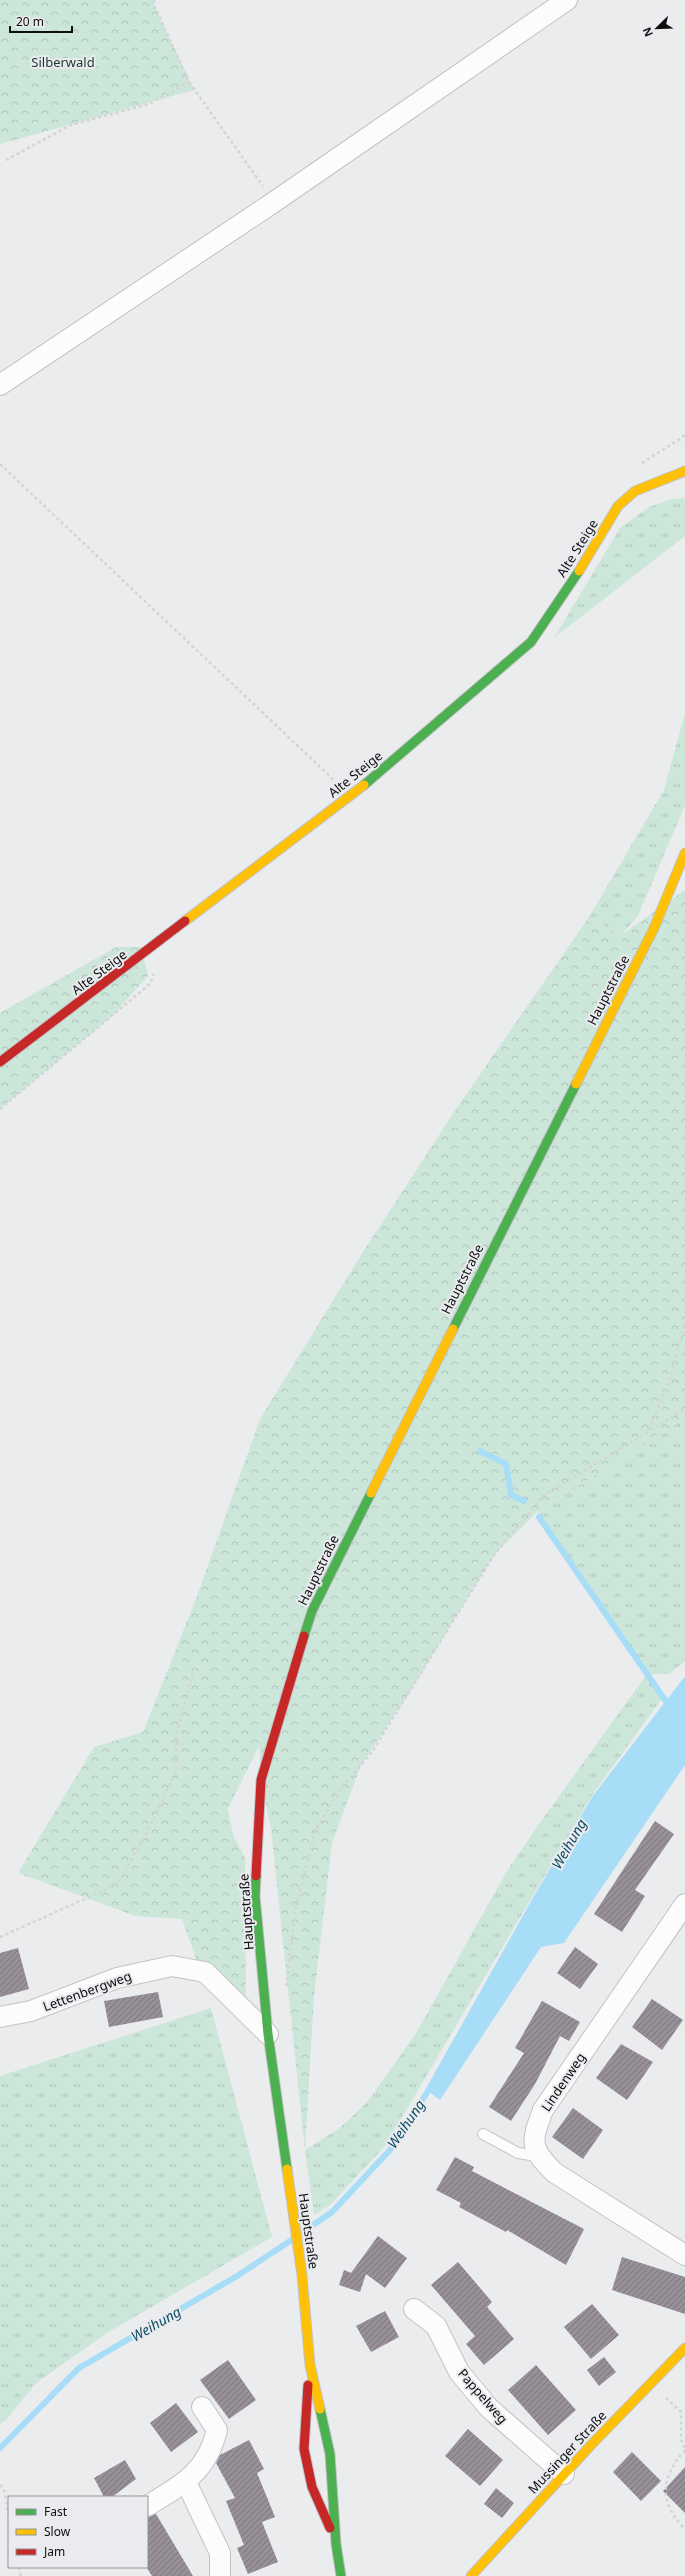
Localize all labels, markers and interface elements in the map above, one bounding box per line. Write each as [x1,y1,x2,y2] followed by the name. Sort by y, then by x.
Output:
[10,8,72,34] scale bar
[637,8,677,48] north arrow
[16,13,44,30] text: 20 m
[639,25,656,39] text: N
[31,53,95,71] park label: Silberwald
[552,516,602,580] street label: Alte Steige
[324,747,386,801] street label: Alte Steige
[68,945,130,999] street label: Alte Steige
[583,952,633,1028] street label: Hauptstraße
[437,1241,487,1317] street label: Hauptstraße
[293,1532,343,1608] street label: Hauptstraße
[547,1815,590,1872] water label: Weihung
[234,1873,258,1951] street label: Hauptstraße
[40,1967,134,2015] street label: Lettenbergweg
[537,2049,589,2115] street label: Lindenweg
[382,2096,429,2152] water label: Weihung
[295,2192,323,2270] street label: Hauptstraße
[127,2302,184,2345] water label: Weihung
[454,2365,512,2427] street label: Pappelweg
[524,2407,610,2497] street label: Mussinger Straße
[8,2496,148,2568] legend
[44,2503,68,2520] text: Fast
[44,2523,71,2540] text: Slow
[43,2543,65,2560] text: Jam

